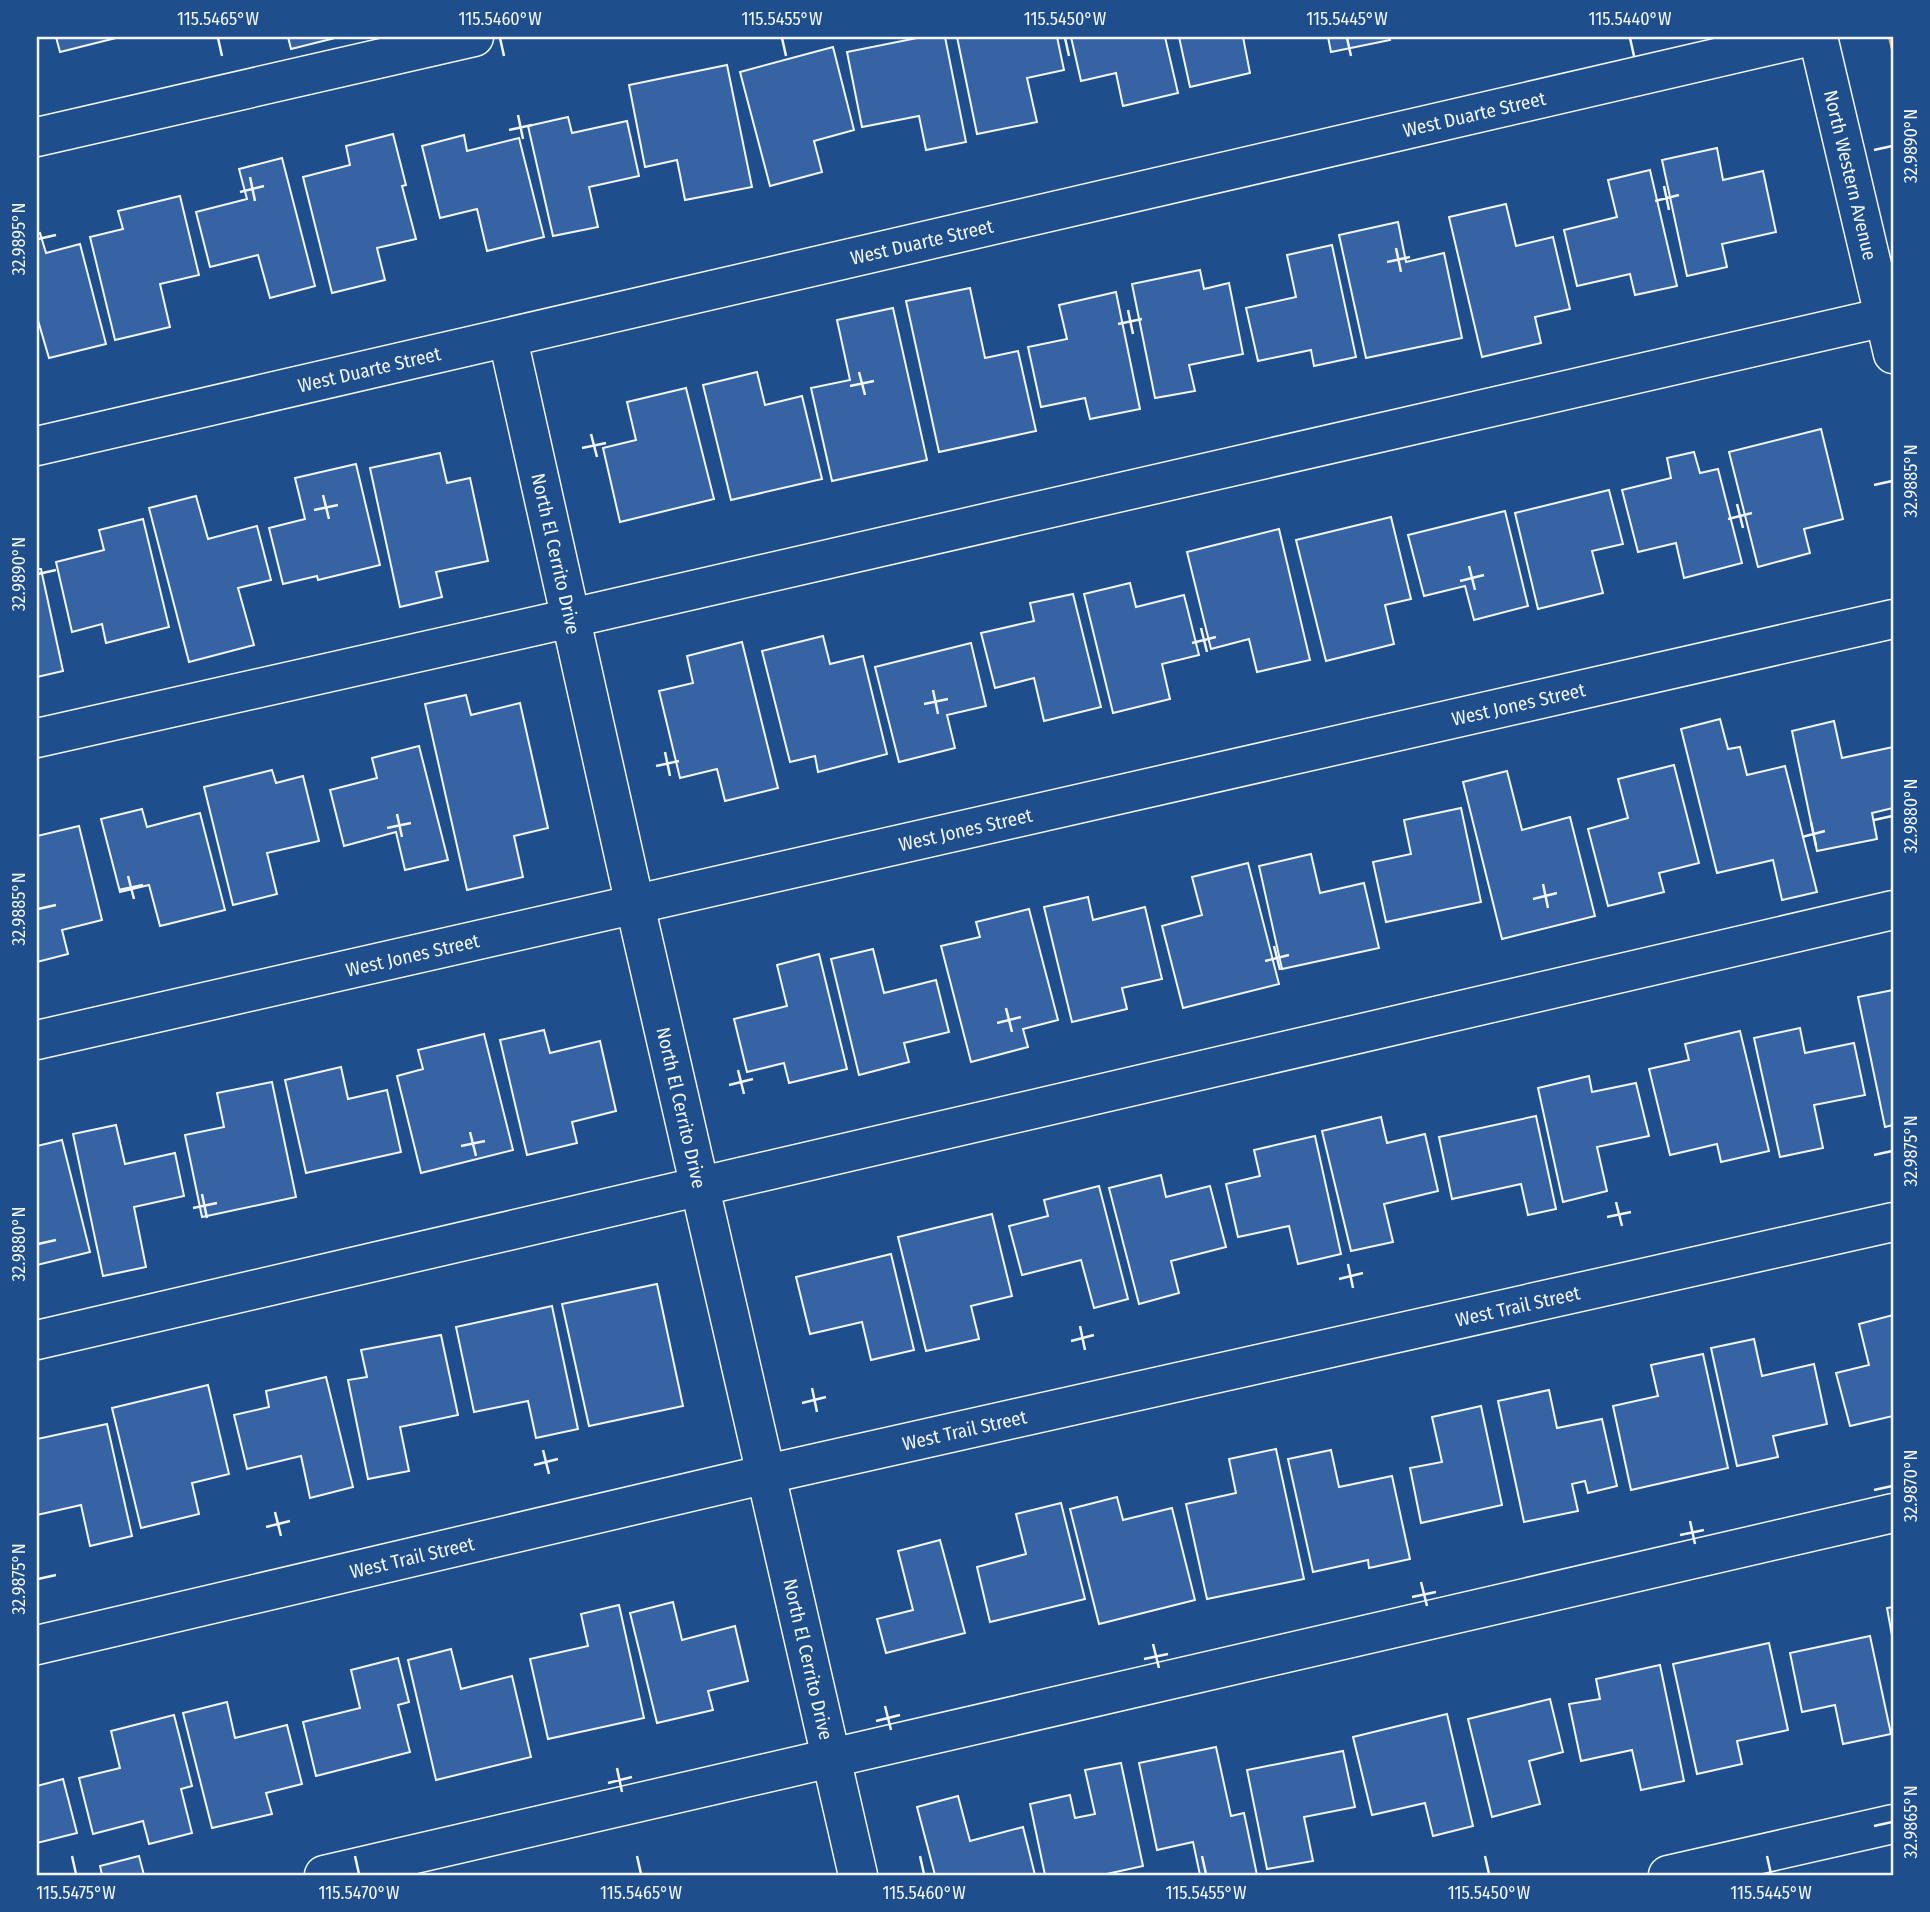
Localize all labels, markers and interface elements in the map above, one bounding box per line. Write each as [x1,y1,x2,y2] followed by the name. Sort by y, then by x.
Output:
[177,8,259,30] text: 115.5465°W
[458,8,542,30] text: 115.5460°W
[741,8,823,30] text: 115.5455°W
[1024,8,1107,30] text: 115.5450°W
[1306,8,1388,30] text: 115.5445°W
[1588,8,1672,30] text: 115.5440°W
[1401,87,1549,142] street label: West Duarte Street
[1819,88,1881,263] street label: North Western Avenue
[1900,109,1922,183] text: 32.9890°N
[8,203,30,275] text: 32.9895°N
[848,214,996,270] street label: West Duarte Street
[296,342,444,397] street label: West Duarte Street
[1900,444,1922,518] text: 32.9885°N
[526,471,585,637] street label: North El Cerrito Drive
[8,537,30,611] text: 32.9890°N
[1450,678,1588,731] street label: West Jones Street
[1900,779,1922,853] text: 32.9880°N
[897,803,1035,856] street label: West Jones Street
[8,872,30,946] text: 32.9885°N
[344,929,482,982] street label: West Jones Street
[651,1025,711,1191] street label: North El Cerrito Drive
[1900,1115,1922,1187] text: 32.9875°N
[8,1207,30,1281] text: 32.9880°N
[1453,1281,1583,1332] street label: West Trail Street
[900,1405,1030,1455] street label: West Trail Street
[1900,1450,1922,1522] text: 32.9870°N
[348,1532,477,1583] street label: West Trail Street
[8,1543,30,1615] text: 32.9875°N
[778,1577,838,1742] street label: North El Cerrito Drive
[1900,1785,1922,1859] text: 32.9865°N
[36,1882,116,1904] text: 115.5475°W
[318,1882,400,1904] text: 115.5470°W
[600,1882,682,1904] text: 115.5465°W
[882,1882,966,1904] text: 115.5460°W
[1165,1882,1247,1904] text: 115.5455°W
[1448,1882,1531,1904] text: 115.5450°W
[1730,1882,1812,1904] text: 115.5445°W

